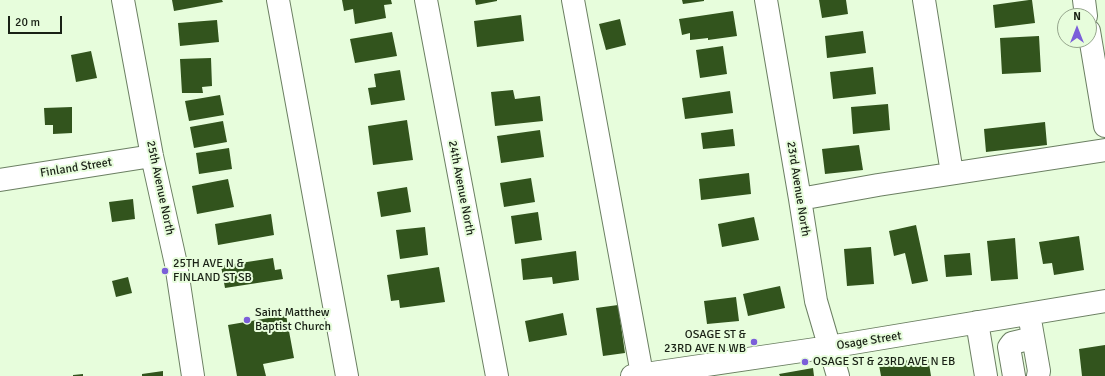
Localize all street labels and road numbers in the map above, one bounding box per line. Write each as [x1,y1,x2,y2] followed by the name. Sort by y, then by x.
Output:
[143,139,177,237] street label: 25th Avenue North
[445,139,477,237] street label: 24th Avenue North
[783,140,813,238] street label: 23rd Avenue North
[39,155,113,181] street label: Finland Street
[836,329,902,353] street label: Osage Street

